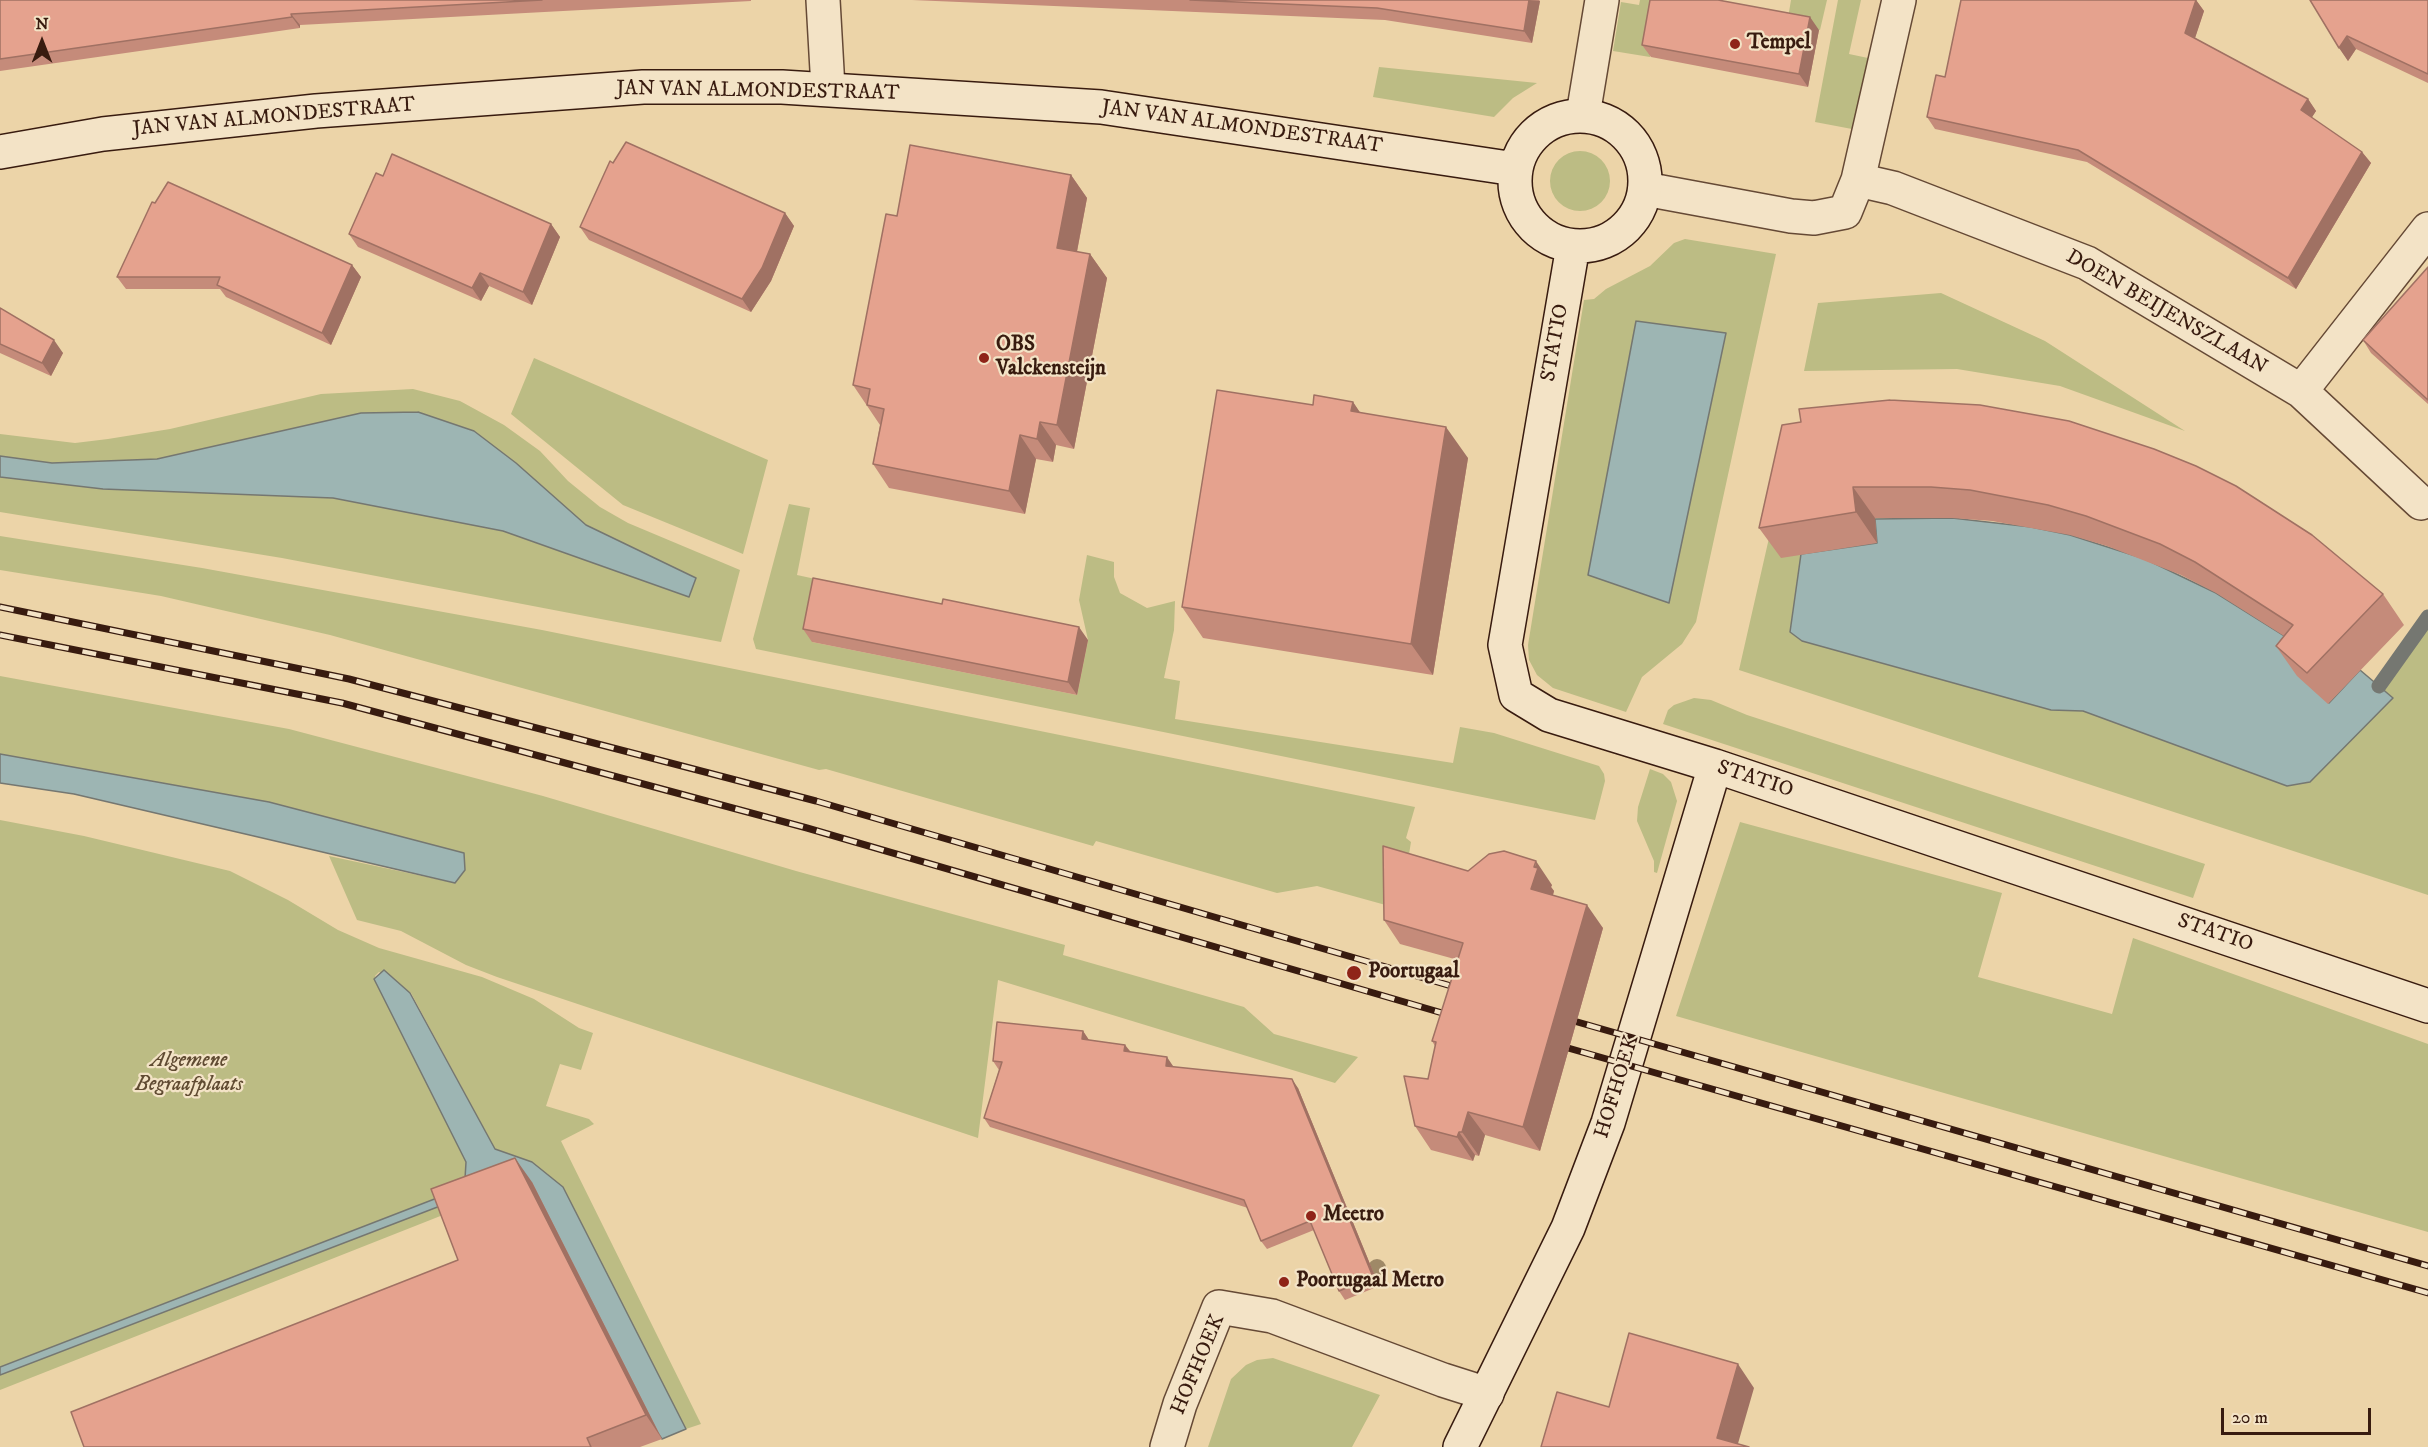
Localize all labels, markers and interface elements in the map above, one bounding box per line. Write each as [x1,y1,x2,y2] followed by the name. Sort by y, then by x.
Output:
[12,12,72,72] north arrow
[35,14,49,34] text: N
[1747,31,1811,57] place label: Tempel
[1728,37,1742,51] marker: Tempel
[616,77,900,107] street label: JAN VAN ALMONDESTRAAT
[132,93,416,143] street label: JAN VAN ALMONDESTRAAT
[1100,96,1384,160] street label: JAN VAN ALMONDESTRAAT
[2061,245,2271,381] street label: DOEN BEIJENSZLAAN
[1537,302,1575,384] street label: STATIO
[996,333,1106,383] place label: OBS Valckensteijn
[977,351,991,365] marker: OBS Valckensteijn
[1714,756,1796,804] street label: STATIO
[2174,909,2256,959] street label: STATIO
[1368,960,1459,986] place label: Poortugaal
[1345,964,1363,982] marker: Poortugaal
[1590,1032,1646,1142] street label: HOFHOEK
[135,1049,243,1099] park label: Algemene Begraafplaats
[1323,1203,1384,1229] place label: Meetro
[1304,1209,1318,1223] marker: Meetro
[1296,1269,1444,1295] place label: Poortugaal Metro
[1277,1275,1291,1289] marker: Poortugaal Metro
[1167,1311,1231,1419] street label: HOFHOEK
[2224,1396,2374,1434] scale bar
[2232,1407,2268,1429] text: 20 m

